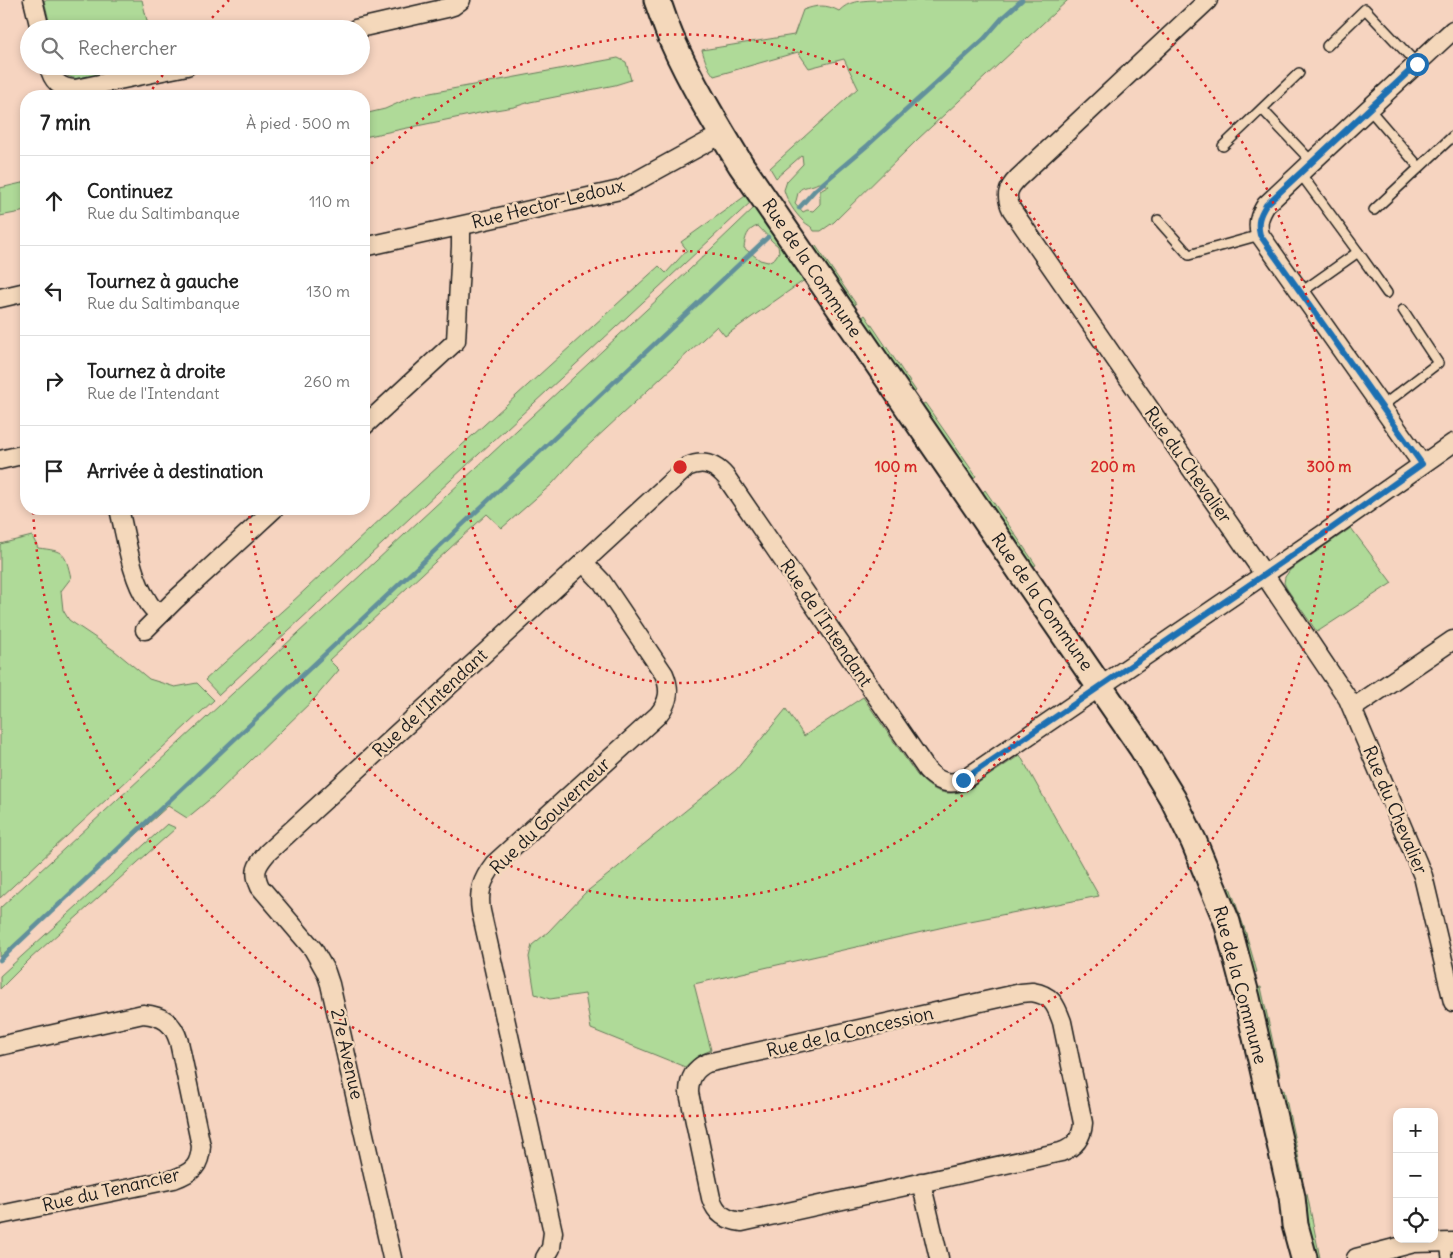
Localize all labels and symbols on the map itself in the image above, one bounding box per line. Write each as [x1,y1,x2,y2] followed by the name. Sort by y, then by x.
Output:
[1406,53,1429,76] route start
[469,173,627,234] street label: Rue Hector-Ledoux
[757,194,867,342] street label: Rue de la Commune
[1140,402,1238,528] street label: Rue du Chevalier
[875,457,917,476] text: 100 m
[1091,457,1135,476] text: 200 m
[1307,457,1352,476] text: 300 m
[671,458,689,476] centre of rings
[986,528,1099,675] street label: Rue de la Commune
[775,555,878,691] street label: Rue de l'Intendant
[367,643,492,762] street label: Rue de l'Intendant
[1358,742,1433,878] street label: Rue du Chevalier
[485,752,615,879] street label: Rue du Gouverneur
[952,769,975,792] route end
[1208,903,1273,1066] street label: Rue de la Commune
[764,1001,936,1062] street label: Rue de la Concession
[326,1006,369,1102] street label: 27e Avenue
[40,1162,182,1217] street label: Rue du Tenancier

